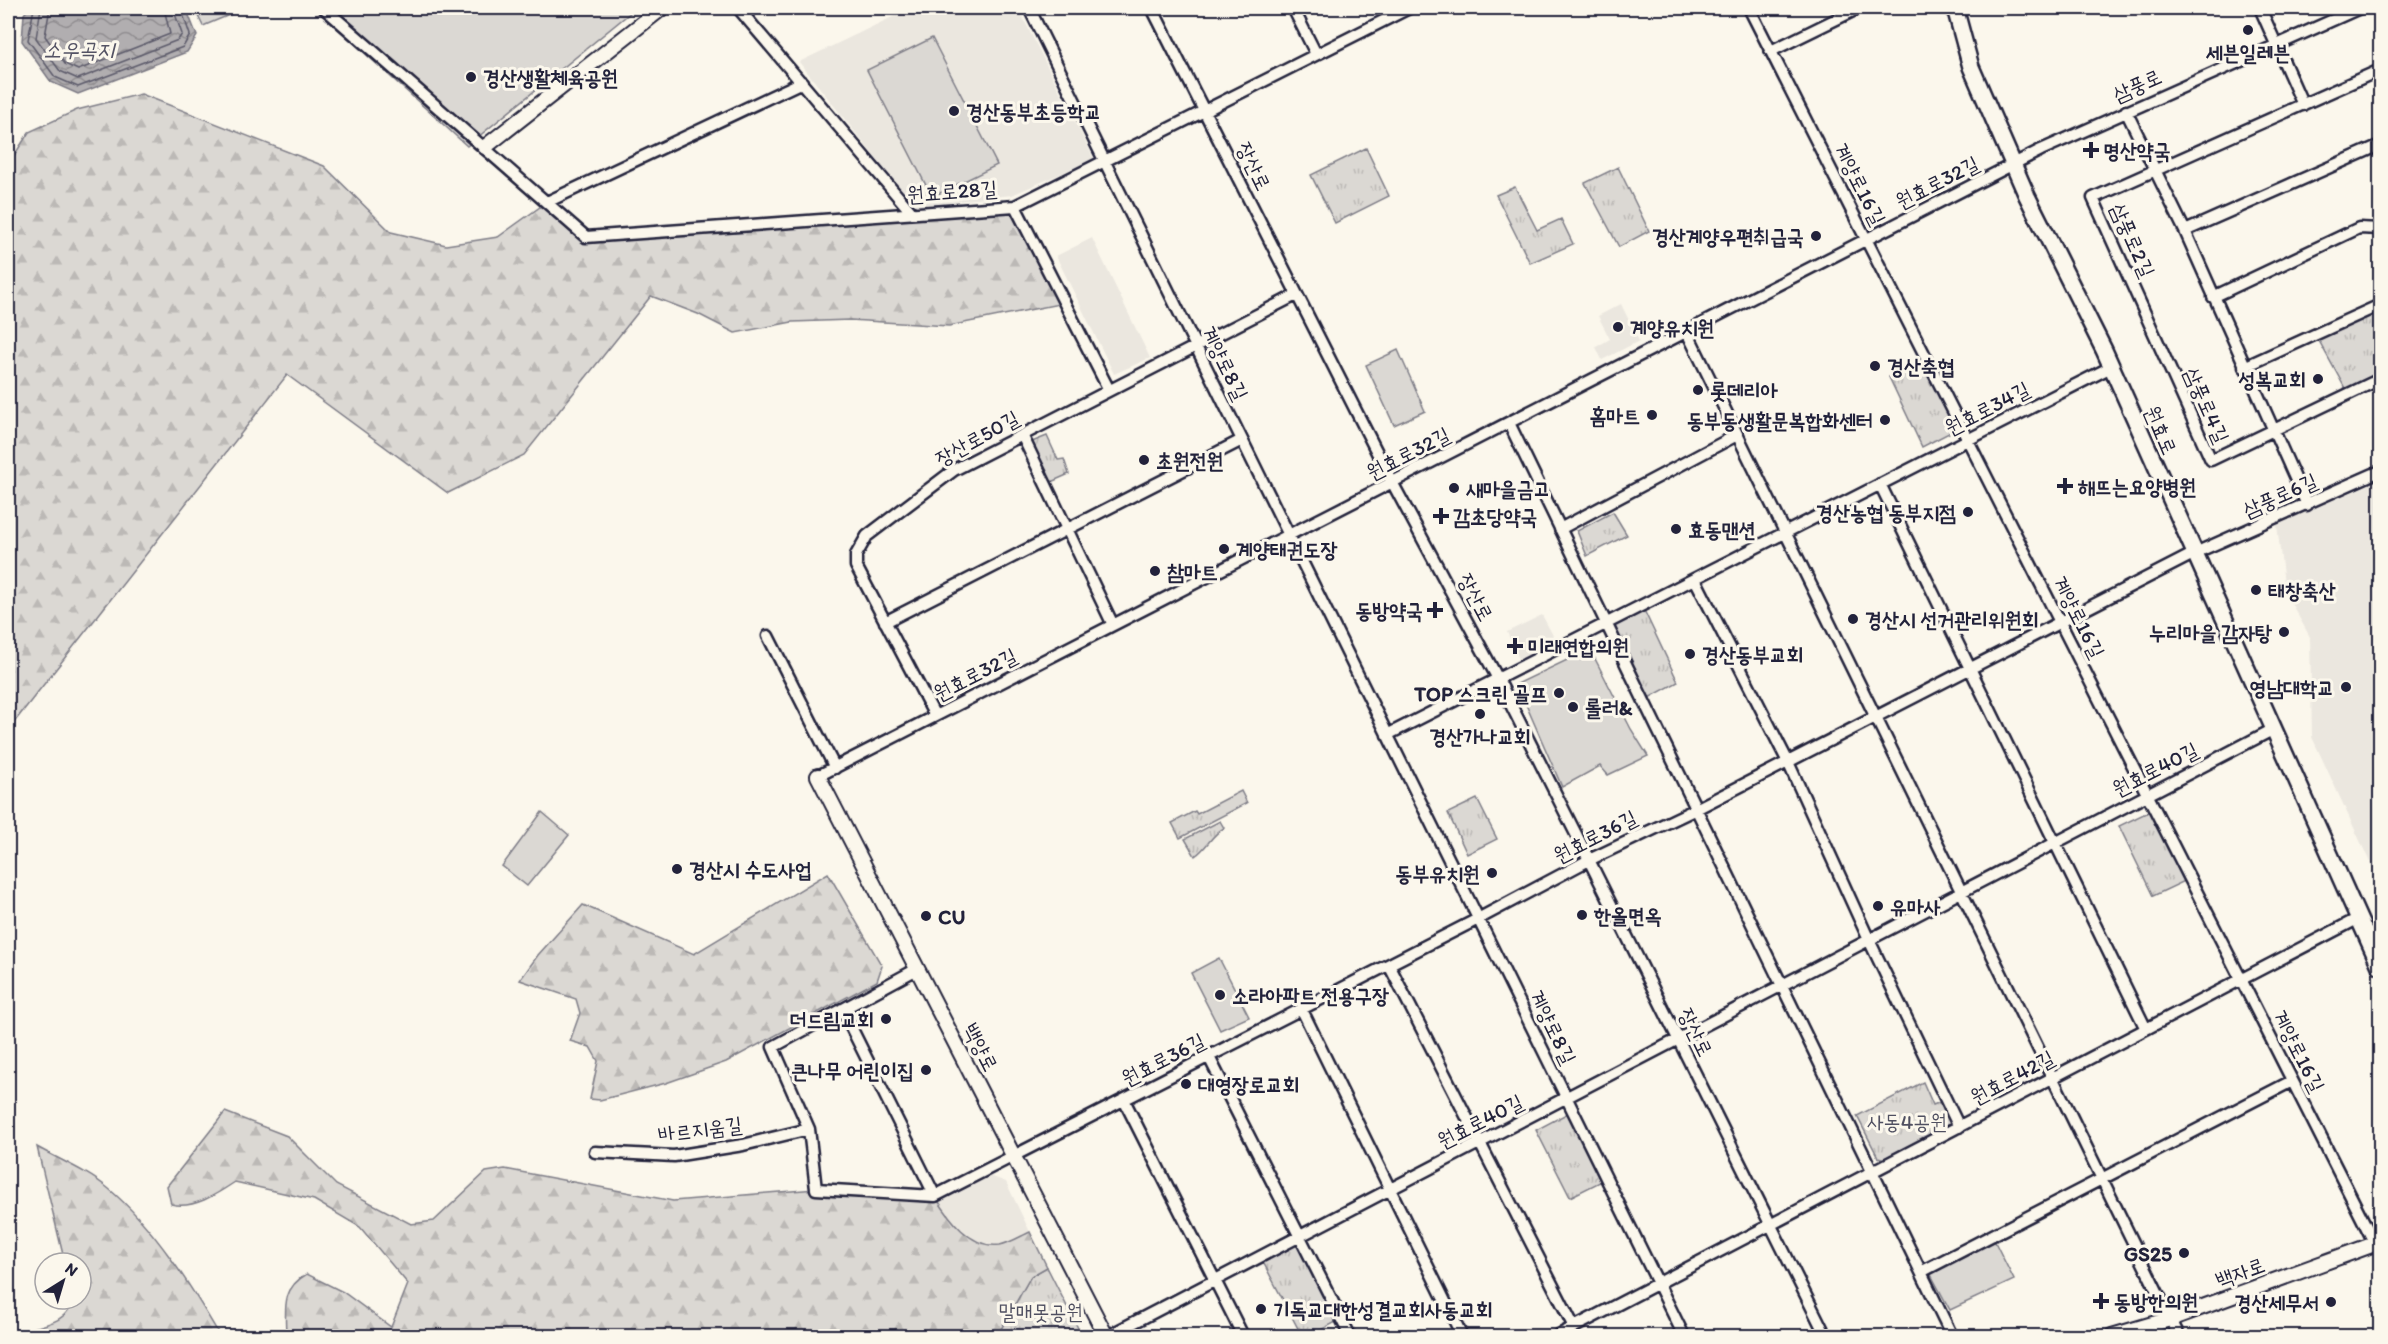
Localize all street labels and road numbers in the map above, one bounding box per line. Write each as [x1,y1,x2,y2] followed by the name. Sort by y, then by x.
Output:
[2109,63,2165,107] street label: 삼풍로
[1232,138,1276,194] street label: 장산로
[1829,139,1891,229] street label: 계양로16길
[1891,150,1983,214] street label: 원효로32길
[906,175,998,207] street label: 원효로28길
[2106,199,2160,281] street label: 삼풍로2길
[1196,322,1254,404] street label: 계양로8길
[2179,363,2235,447] street label: 삼풍로4길
[1940,376,2034,440] street label: 원효로34길
[2140,402,2182,458] street label: 원효로
[931,405,1023,471] street label: 장산로50길
[1362,421,1454,485] street label: 원효로32길
[2239,468,2321,522] street label: 삼풍로6길
[1453,569,1499,625] street label: 장산로
[2048,572,2110,662] street label: 계양로16길
[929,642,1021,706] street label: 원효로32길
[2108,737,2202,801] street label: 원효로40길
[1549,804,1641,868] street label: 원효로36길
[1524,986,1582,1068] street label: 계양로8길
[1674,1004,1718,1060] street label: 장산로
[2268,1006,2330,1096] street label: 계양로16길
[958,1019,1004,1075] street label: 백양로
[1117,1027,1209,1091] street label: 원효로36길
[1966,1044,2058,1109] street label: 원효로42길
[1433,1089,1527,1153] street label: 원효로40길
[657,1111,744,1147] street label: 바르지움길
[2212,1252,2268,1292] street label: 백자로

